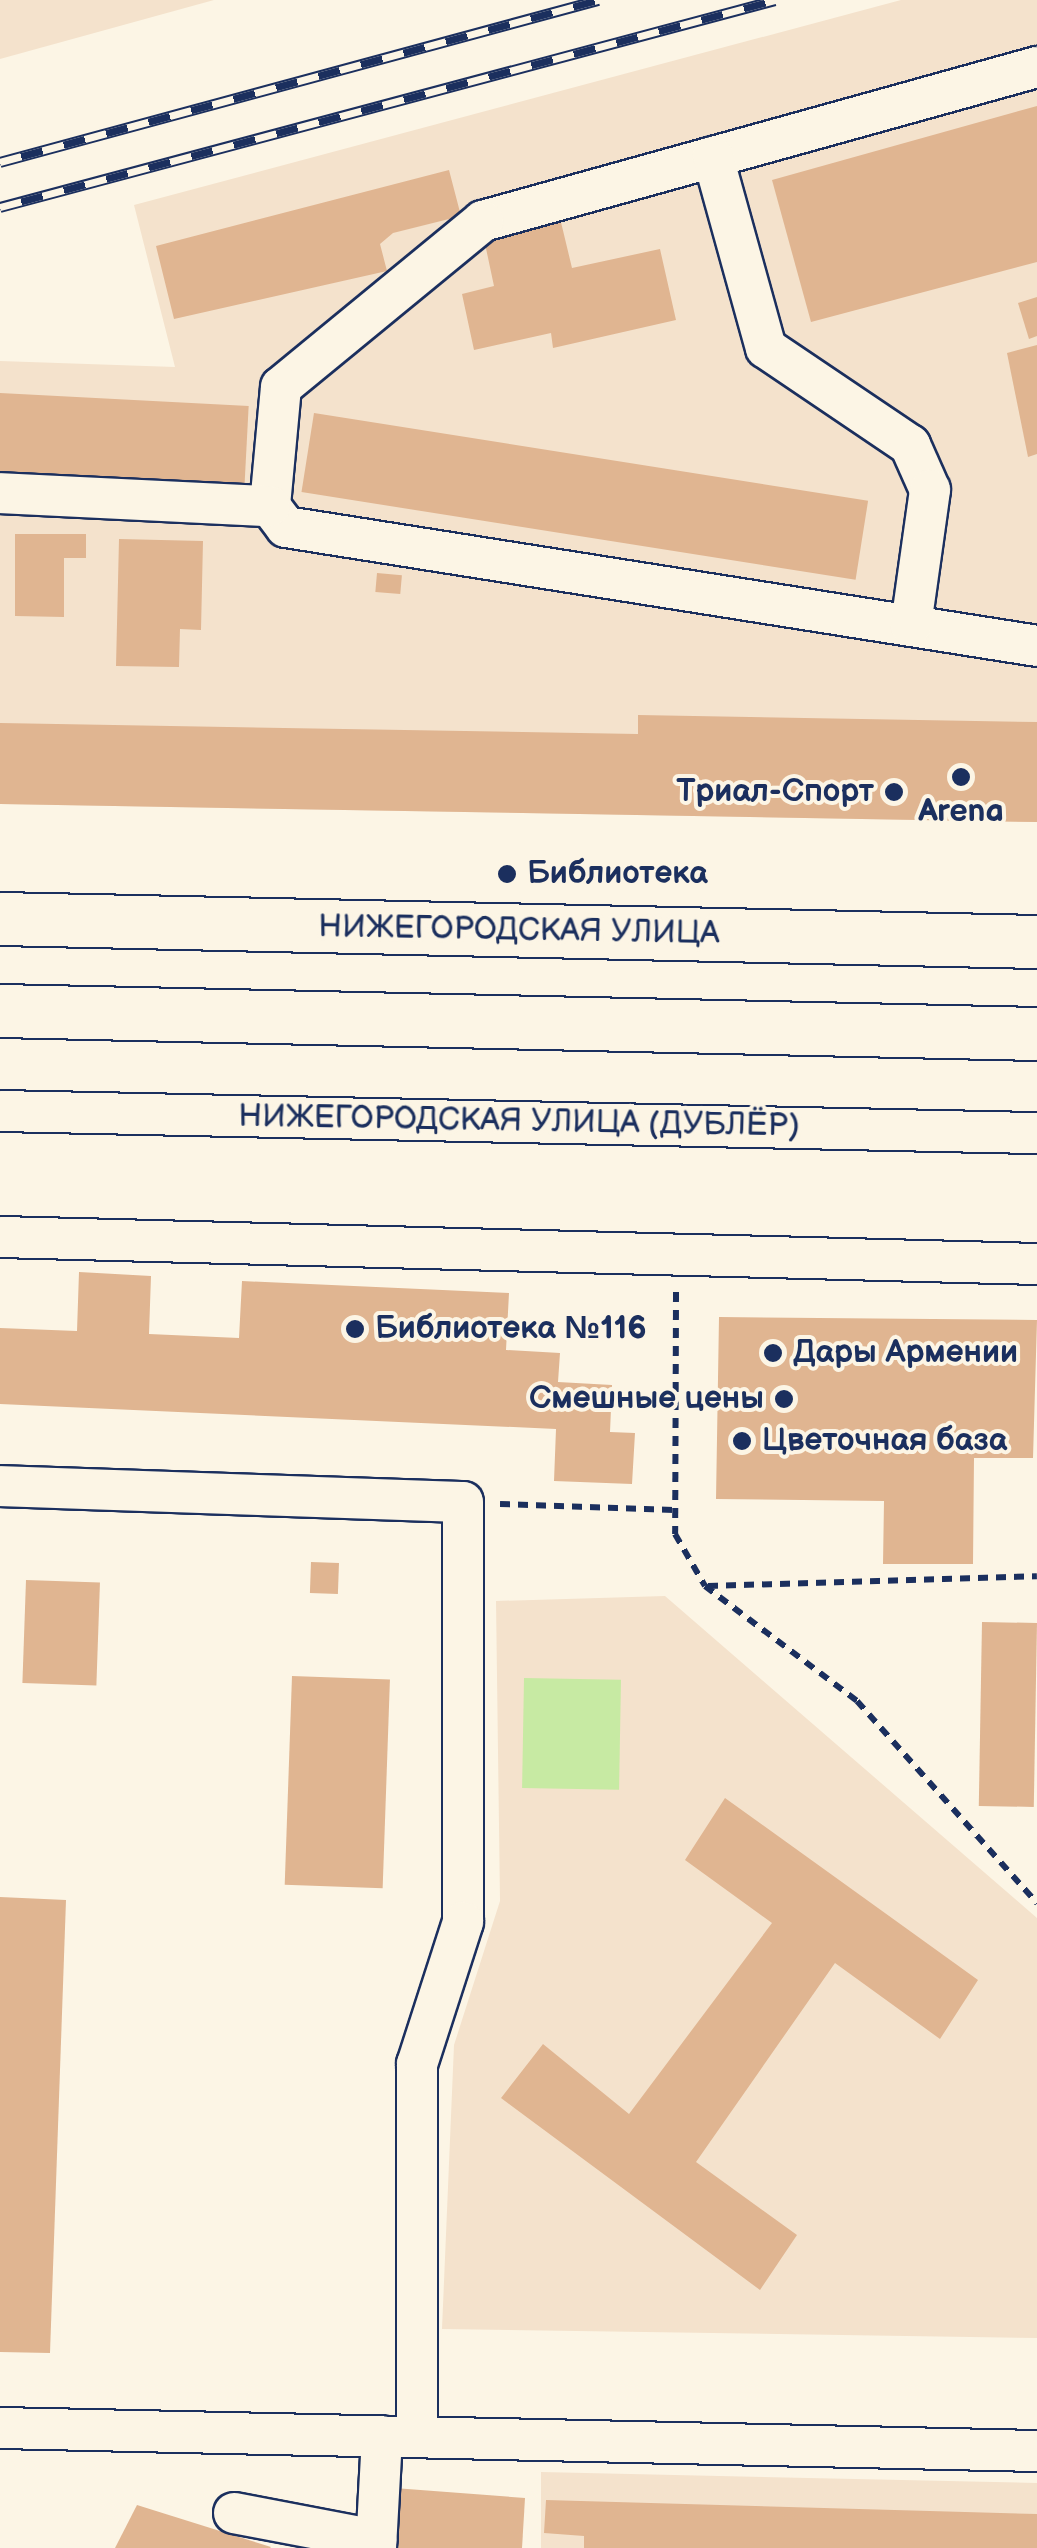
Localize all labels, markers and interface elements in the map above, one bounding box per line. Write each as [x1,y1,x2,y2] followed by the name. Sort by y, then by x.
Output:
[950,766,972,788] marker: Arena
[676,773,874,811] place label: Триал-Спорт
[883,781,905,803] marker: Триал-Спорт
[918,793,1004,831] place label: Arena
[527,855,708,893] place label: Библиотека
[496,863,518,885] marker: Библиотека
[318,908,720,954] street label: НИЖЕГОРОДСКАЯ УЛИЦА
[238,1098,800,1146] street label: НИЖЕГОРОДСКАЯ УЛИЦА (ДУБЛЁР)
[375,1310,647,1348] place label: Библиотека №116
[344,1318,366,1340] marker: Библиотека №116
[793,1334,1018,1372] place label: Дары Армении
[762,1342,784,1364] marker: Дары Армении
[529,1380,764,1418] place label: Смешные цены
[773,1388,795,1410] marker: Смешные цены
[762,1422,1007,1460] place label: Цветочная база
[731,1430,753,1452] marker: Цветочная база

